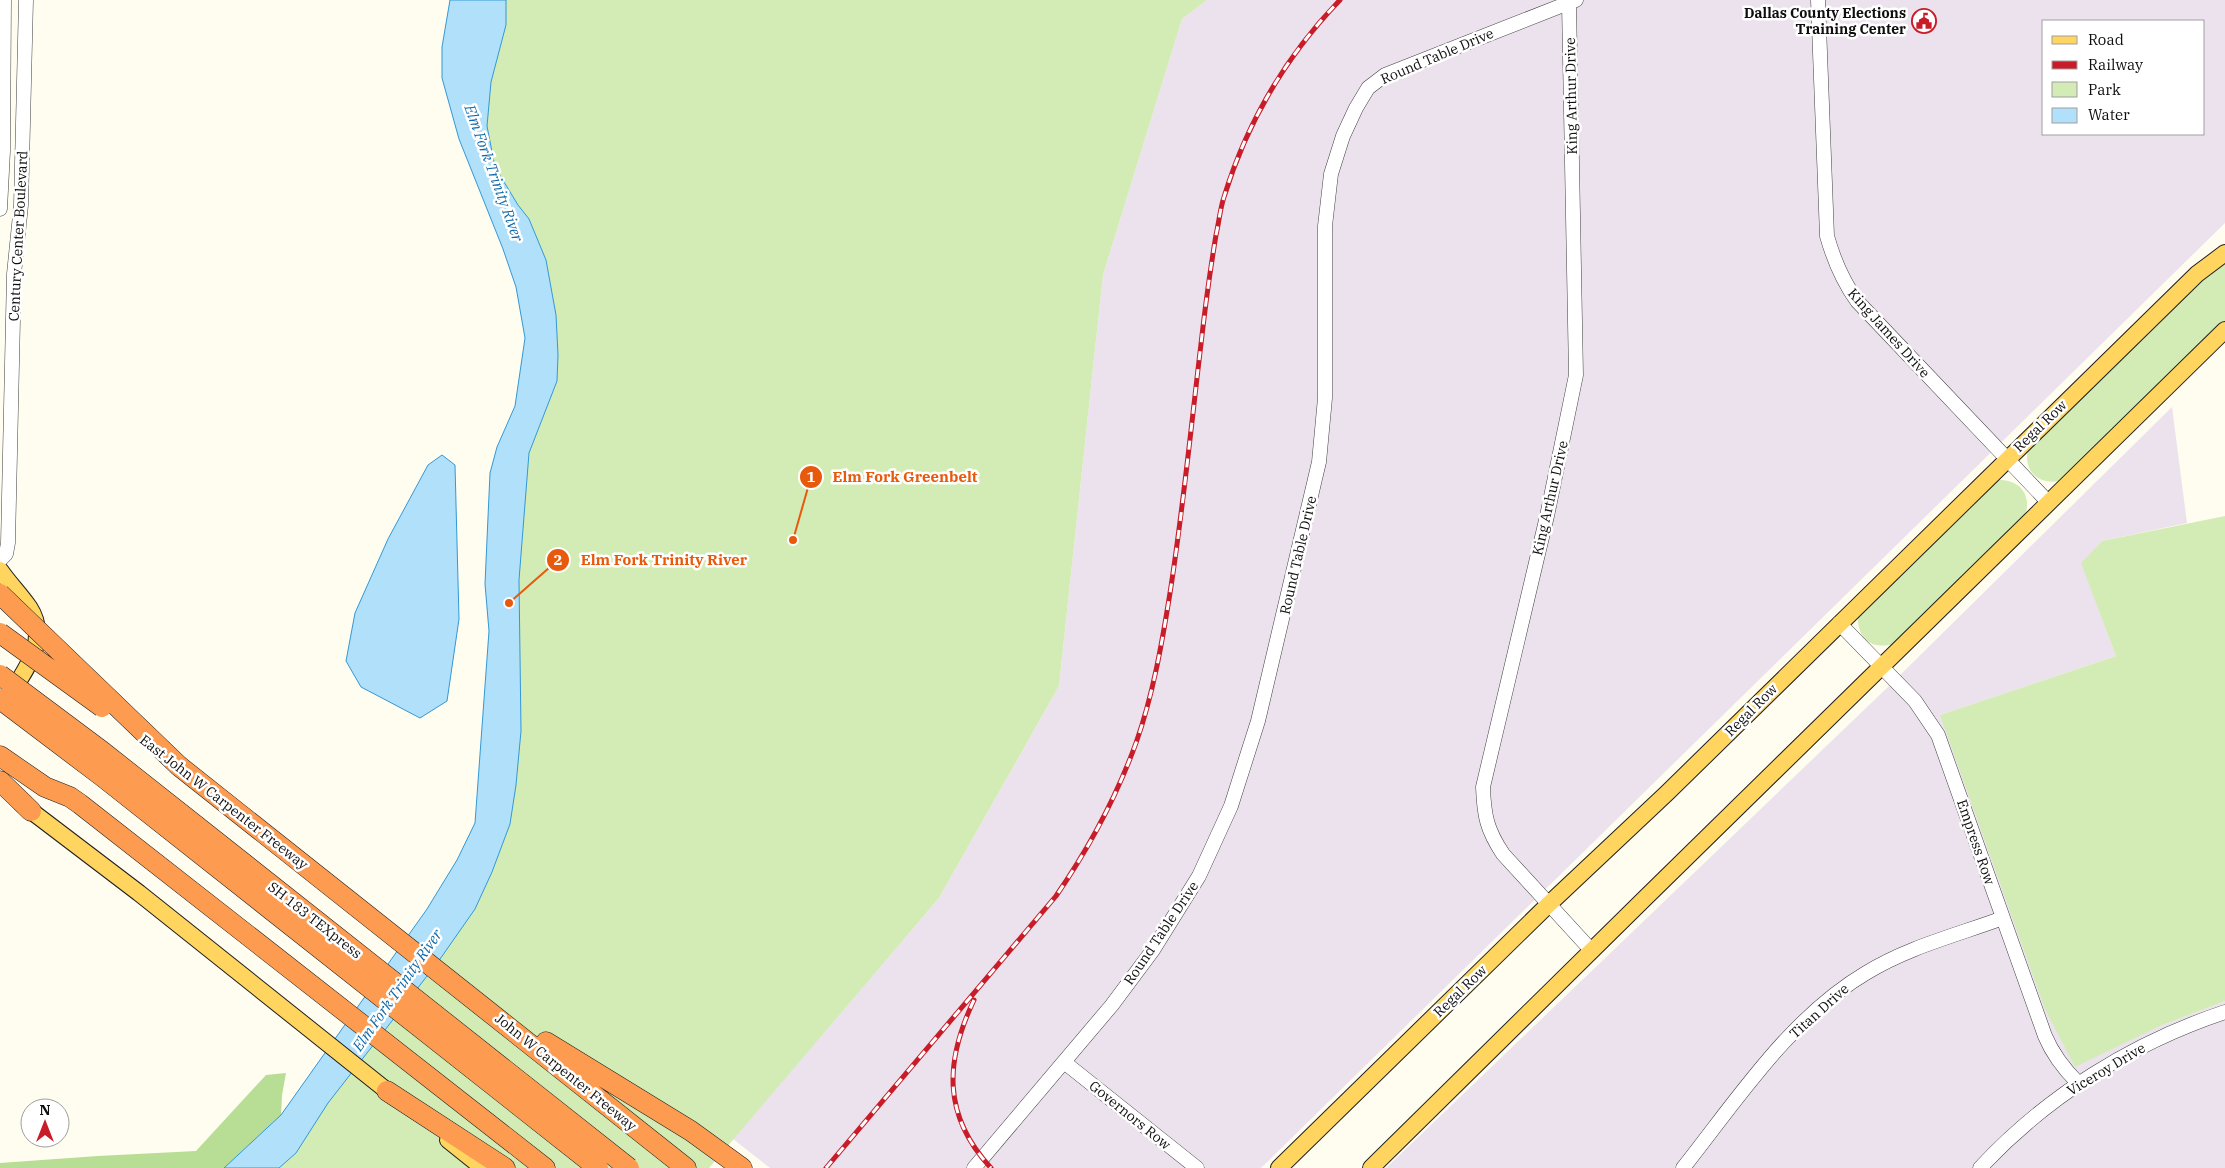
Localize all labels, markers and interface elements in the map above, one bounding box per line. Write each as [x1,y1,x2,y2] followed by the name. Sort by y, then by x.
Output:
[1744,4,1906,38] place label: Dallas County Elections Training Center
[1911,8,1937,34] public building icon: Dallas County Elections Training Center
[2042,20,2205,135] legend
[1378,24,1496,88] street label: Round Table Drive
[2088,30,2124,49] text: Road
[1561,37,1581,155] street label: King Arthur Drive
[2088,55,2143,74] text: Railway
[2088,80,2121,99] text: Park
[460,101,528,244] water label: Elm Fork Trinity River
[2088,105,2130,124] text: Water
[5,150,31,322] street label: Century Center Boulevard
[1844,284,1934,382] street label: King James Drive
[2010,396,2071,456] street label: Regal Row
[1528,439,1572,557] street label: King Arthur Drive
[798,462,988,492] callout: Elm Fork Greenbelt
[806,467,816,486] text: 1
[833,467,978,486] text: Elm Fork Greenbelt
[1276,494,1320,616] street label: Round Table Drive
[546,545,757,575] callout: Elm Fork Trinity River
[553,550,563,569] text: 2
[581,550,748,569] text: Elm Fork Trinity River
[1721,680,1781,740] street label: Regal Row
[136,731,312,874] street label: East John W Carpenter Freeway
[1953,797,1999,887] street label: Empress Row
[264,878,366,962] street label: SH 183 TEXpress
[1120,878,1202,988] street label: Round Table Drive
[347,925,446,1055] water label: Elm Fork Trinity River
[1430,961,1491,1021] street label: Regal Row
[1786,980,1852,1042] street label: Titan Drive
[492,1009,641,1135] street label: John W Carpenter Freeway
[2064,1039,2148,1099] street label: Viceroy Drive
[1086,1077,1175,1154] street label: Governors Row
[20,1098,70,1148] north arrow
[39,1101,51,1119] text: N

